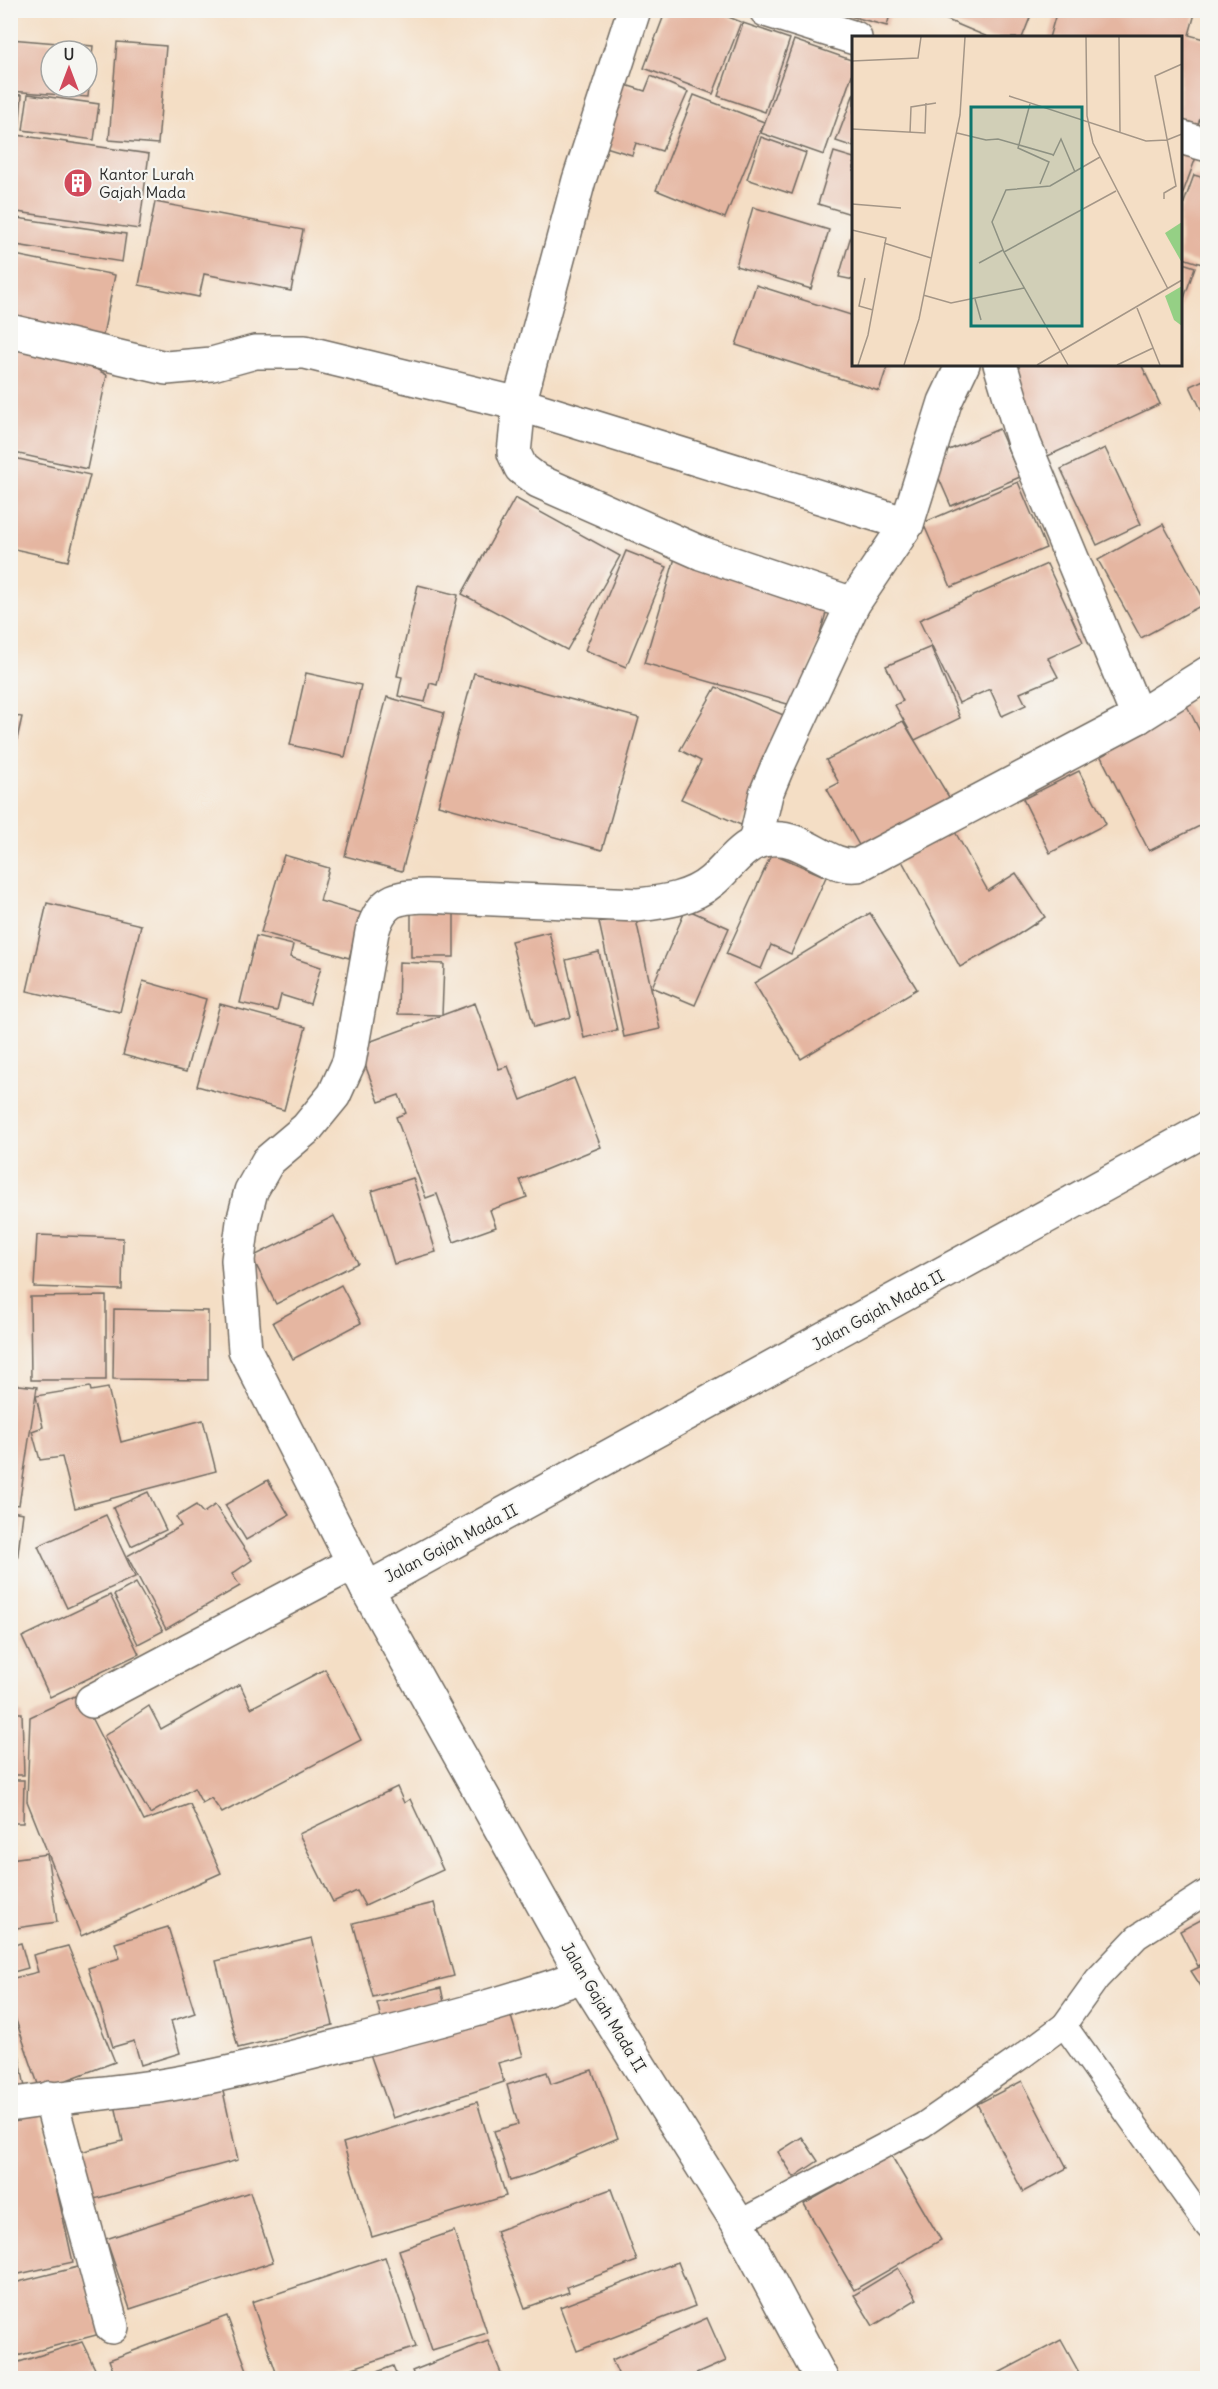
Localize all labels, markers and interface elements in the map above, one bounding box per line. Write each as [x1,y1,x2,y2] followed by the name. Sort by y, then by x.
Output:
[852,36,1182,366] inset map
[39,39,99,99] north arrow
[64,44,74,64] text: U
[99,164,194,202] place label: Kantor Lurah Gajah Mada
[62,167,94,199] building icon: Kantor Lurah Gajah Mada
[809,1265,947,1355] street label: Jalan Gajah Mada II
[381,1499,521,1587] street label: Jalan Gajah Mada II
[557,1939,651,2075] street label: Jalan Gajah Mada II

